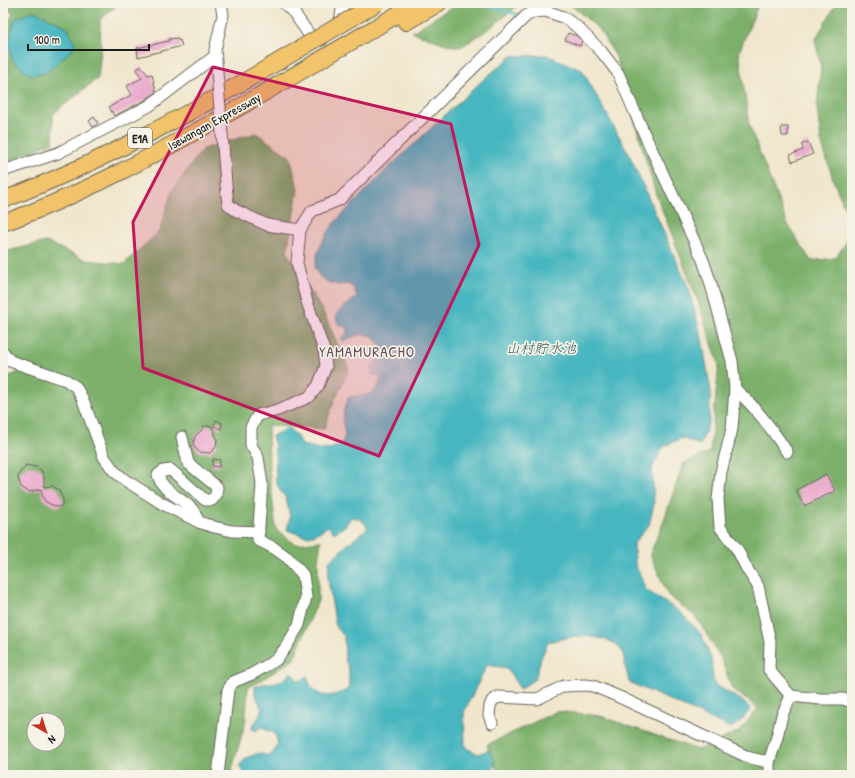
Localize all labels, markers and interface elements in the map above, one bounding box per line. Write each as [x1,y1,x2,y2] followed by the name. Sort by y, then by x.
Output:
[28,26,149,52] scale bar
[34,31,60,48] text: 100 m
[164,88,264,154] street label: Isewangan Expressway
[128,128,152,148] road number: E1A
[506,338,577,357] water label: 山村貯水池
[319,341,415,362] district label: YAMAMURACHO
[26,712,66,752] north arrow
[46,732,59,747] text: N

